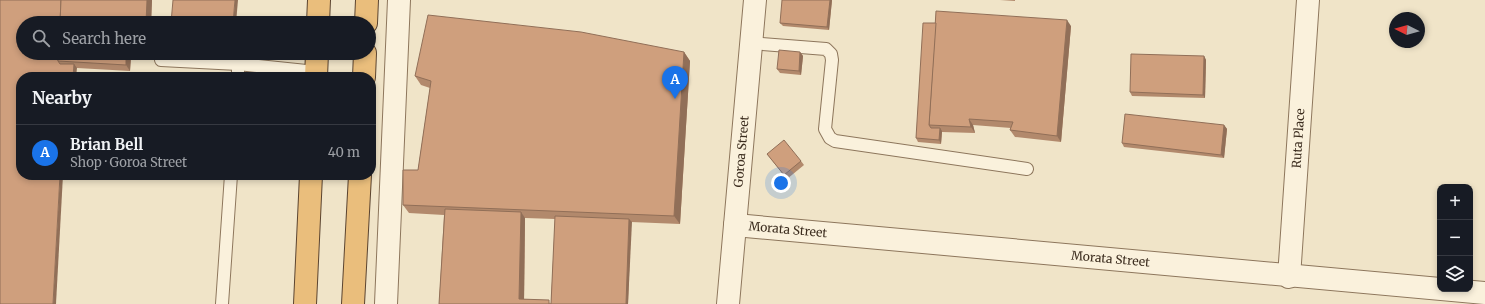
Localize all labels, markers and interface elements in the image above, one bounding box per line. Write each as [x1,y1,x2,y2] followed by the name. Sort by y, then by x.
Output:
[1389,12,1425,48] north arrow
[16,16,376,60] search box
[30,27,52,49] icon: search
[62,29,146,48] text: Search here
[662,66,688,99] pin: A
[32,87,92,109] text: Nearby
[1288,108,1308,169] street label: Ruta Place
[730,115,752,188] street label: Goroa Street
[70,135,143,154] text: Brian Bell
[40,144,50,161] text: A
[328,144,360,161] text: 40 m
[70,154,187,171] text: Shop · Goroa Street
[771,173,791,193] your location
[1437,184,1473,292] map controls
[1437,184,1473,220] button: +
[748,218,828,240] street label: Morata Street
[1437,220,1473,256] button: −
[1071,248,1151,270] street label: Morata Street
[1437,256,1473,292] button: layers

